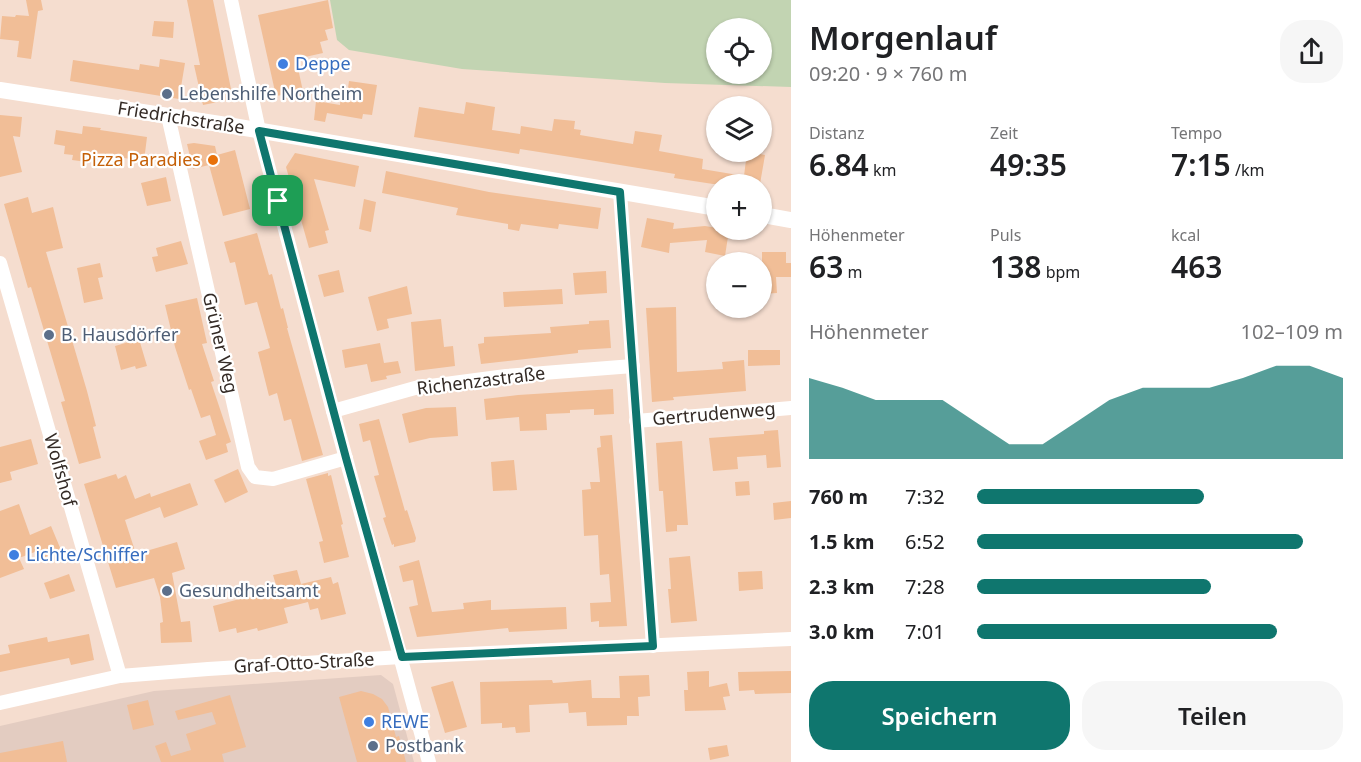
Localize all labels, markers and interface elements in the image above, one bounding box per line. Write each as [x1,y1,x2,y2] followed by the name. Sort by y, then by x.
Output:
[809,15,997,60] text: Morgenlauf
[706,18,772,318] map controls
[706,18,772,84] button: locate
[1280,20,1343,83] button: share
[295,51,351,75] place label: Deppe
[276,57,290,71] marker: Deppe
[809,60,967,87] text: 09:20 · 9 × 760 m
[179,81,362,105] place label: Lebenshilfe Northeim
[160,87,174,101] marker: Lebenshilfe Northeim
[116,95,246,139] street label: Friedrichstraße
[706,96,772,162] button: layers
[809,122,865,144] text: Distanz
[990,122,1018,144] text: Zeit
[1171,122,1222,144] text: Tempo
[809,144,869,185] text: 6.84
[990,144,1067,185] text: 49:35
[1171,144,1231,185] text: 7:15
[81,147,201,171] place label: Pizza Paradies
[206,153,220,167] marker: Pizza Paradies
[869,159,896,181] text: km
[1231,159,1264,181] text: /km
[706,174,772,240] button: +
[252,175,303,226] pin
[261,184,294,217] icon: arrive
[809,224,905,246] text: Höhenmeter
[990,224,1021,246] text: Puls
[1171,224,1200,246] text: kcal
[809,246,843,287] text: 63
[990,246,1041,287] text: 138
[1171,246,1222,287] text: 463
[706,252,772,318] button: −
[843,261,862,283] text: m
[1041,261,1080,283] text: bpm
[198,290,244,395] street label: Grüner Weg
[809,318,929,345] text: Höhenmeter
[1240,318,1343,345] text: 102–109 m
[61,322,179,346] place label: B. Hausdörfer
[42,328,56,342] marker: B. Hausdörfer
[415,360,546,400] street label: Richenzastraße
[651,396,776,430] street label: Gertrudenweg
[39,430,83,510] street label: Wolfshof
[809,483,868,510] text: 760 m
[905,483,945,510] text: 7:32
[809,528,875,555] text: 1.5 km
[905,528,945,555] text: 6:52
[26,542,148,566] place label: Lichte/Schiffer
[7,548,21,562] marker: Lichte/Schiffer
[809,573,875,600] text: 2.3 km
[905,573,945,600] text: 7:28
[179,578,319,602] place label: Gesundheitsamt
[160,584,174,598] marker: Gesundheitsamt
[809,618,875,645] text: 3.0 km
[905,618,945,645] text: 7:01
[233,646,375,678] street label: Graf-Otto-Straße
[809,681,1070,750] button: Speichern
[1082,681,1343,750] button: Teilen
[381,709,429,733] place label: REWE
[362,715,376,729] marker: REWE
[385,733,464,757] place label: Postbank
[366,739,380,753] marker: Postbank

